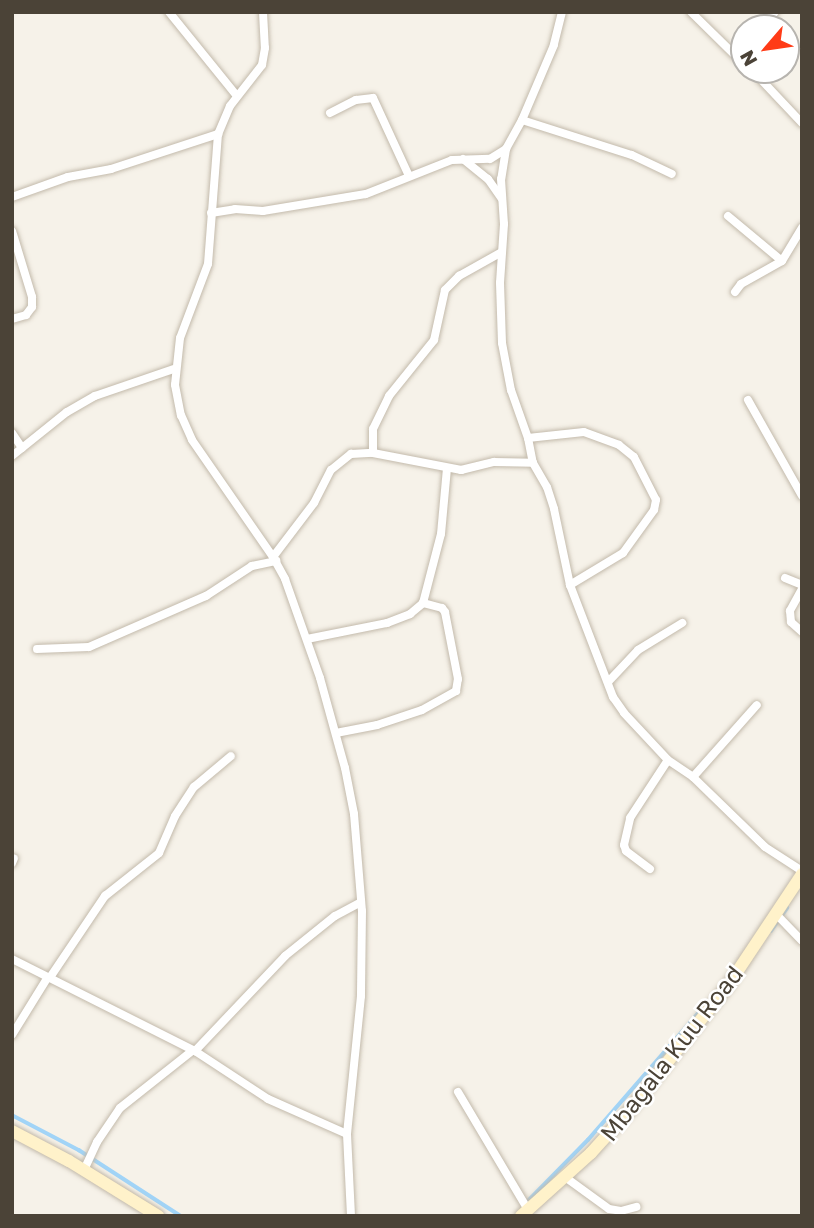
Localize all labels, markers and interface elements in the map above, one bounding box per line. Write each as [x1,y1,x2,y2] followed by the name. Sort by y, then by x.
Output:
[730,14,800,84] north arrow
[734,47,762,70] text: N
[594,960,748,1146] street label: Mbagala Kuu Road

